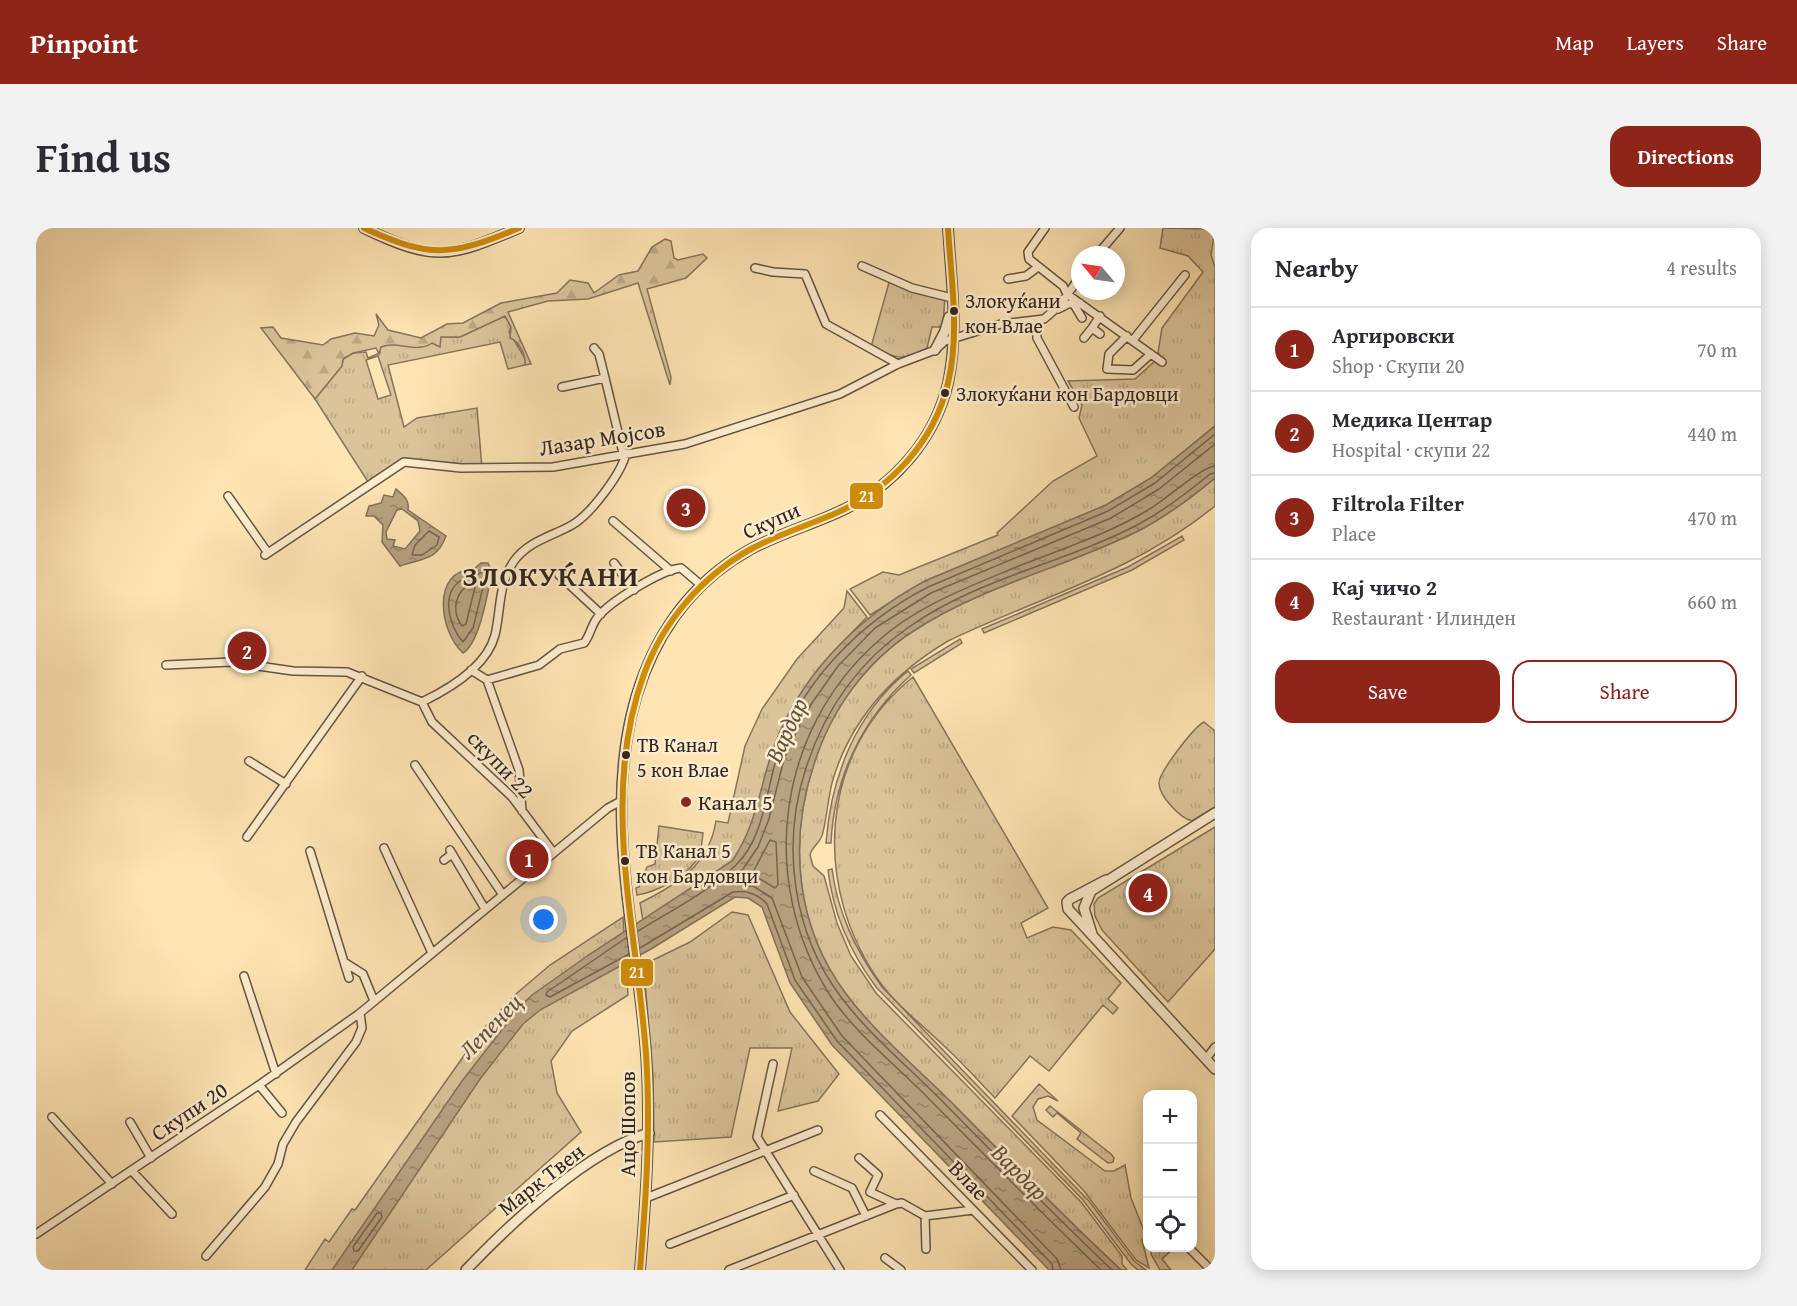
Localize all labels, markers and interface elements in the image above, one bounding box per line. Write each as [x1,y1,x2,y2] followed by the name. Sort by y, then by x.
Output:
[30,22,138,63] text: Pinpoint
[1555,27,1594,58] text: Map
[1627,27,1684,58] text: Layers
[1717,27,1767,58] text: Share
[36,126,171,187] text: Find us
[1610,126,1761,187] button: Directions
[1071,246,1125,300] north arrow
[1275,248,1358,287] text: Nearby
[1666,253,1737,282] text: 4 results
[965,286,1061,340] place label: Злокуќани кон Влае
[948,305,960,317] marker: Злокуќани кон Влае
[1332,319,1455,351] text: Аргировски
[1289,335,1300,364] text: 1
[1697,335,1737,364] text: 70 m
[1332,351,1464,380] text: Shop · Скупи 20
[956,379,1179,408] place label: Злокуќани кон Бардовци
[939,387,951,399] marker: Злокуќани кон Бардовци
[1332,403,1492,435] text: Медика Центар
[537,412,667,464] street label: Лазар Мојсов
[1289,419,1300,448] text: 2
[1687,419,1737,448] text: 440 m
[1332,435,1490,464] text: Hospital · скупи 22
[849,482,884,510] line badge: 21
[859,484,875,508] text: 21
[666,486,706,530] pin: 3
[1332,487,1464,519] text: Filtrola Filter
[737,493,805,547] street label: Скупи
[1289,503,1300,532] text: 3
[1687,503,1737,532] text: 470 m
[1332,519,1376,548] text: Place
[462,555,640,596] district label: ЗЛОКУЌАНИ
[1332,571,1437,603] text: Кај чичо 2
[1289,587,1300,616] text: 4
[1687,587,1737,616] text: 660 m
[1332,603,1516,632] text: Restaurant · Илинден
[228,628,266,674] pin: 2
[1275,660,1500,723] button: Save
[1512,660,1737,723] button: Share
[755,692,816,769] water label: Вардар
[460,723,542,805] street label: скупи 22
[637,730,729,784] place label: ТВ Канал 5 кон Влае
[620,749,632,761] marker: ТВ Канал 5 кон Влае
[698,786,773,818] place label: Канал 5
[679,795,693,809] marker: Канал 5
[510,836,548,882] pin: 1
[636,836,759,890] place label: ТВ Канал 5 кон Бардовци
[619,855,631,867] marker: ТВ Канал 5 кон Бардовци
[1128,870,1168,916] pin: 4
[529,905,558,934] your location
[620,958,654,987] line badge: 21
[629,960,645,984] text: 21
[450,985,530,1067] water label: Лепенец
[611,1071,643,1177] street label: Ацо Шопов
[144,1074,234,1148] street label: Скупи 20
[1143,1090,1197,1252] map controls
[1143,1090,1197,1144] button: +
[491,1135,591,1223] street label: Марк Твен
[983,1135,1056,1208] water label: Вардар
[1143,1144,1197,1198] button: −
[942,1153,996,1207] street label: Влае
[1143,1198,1197,1252] button: locate

